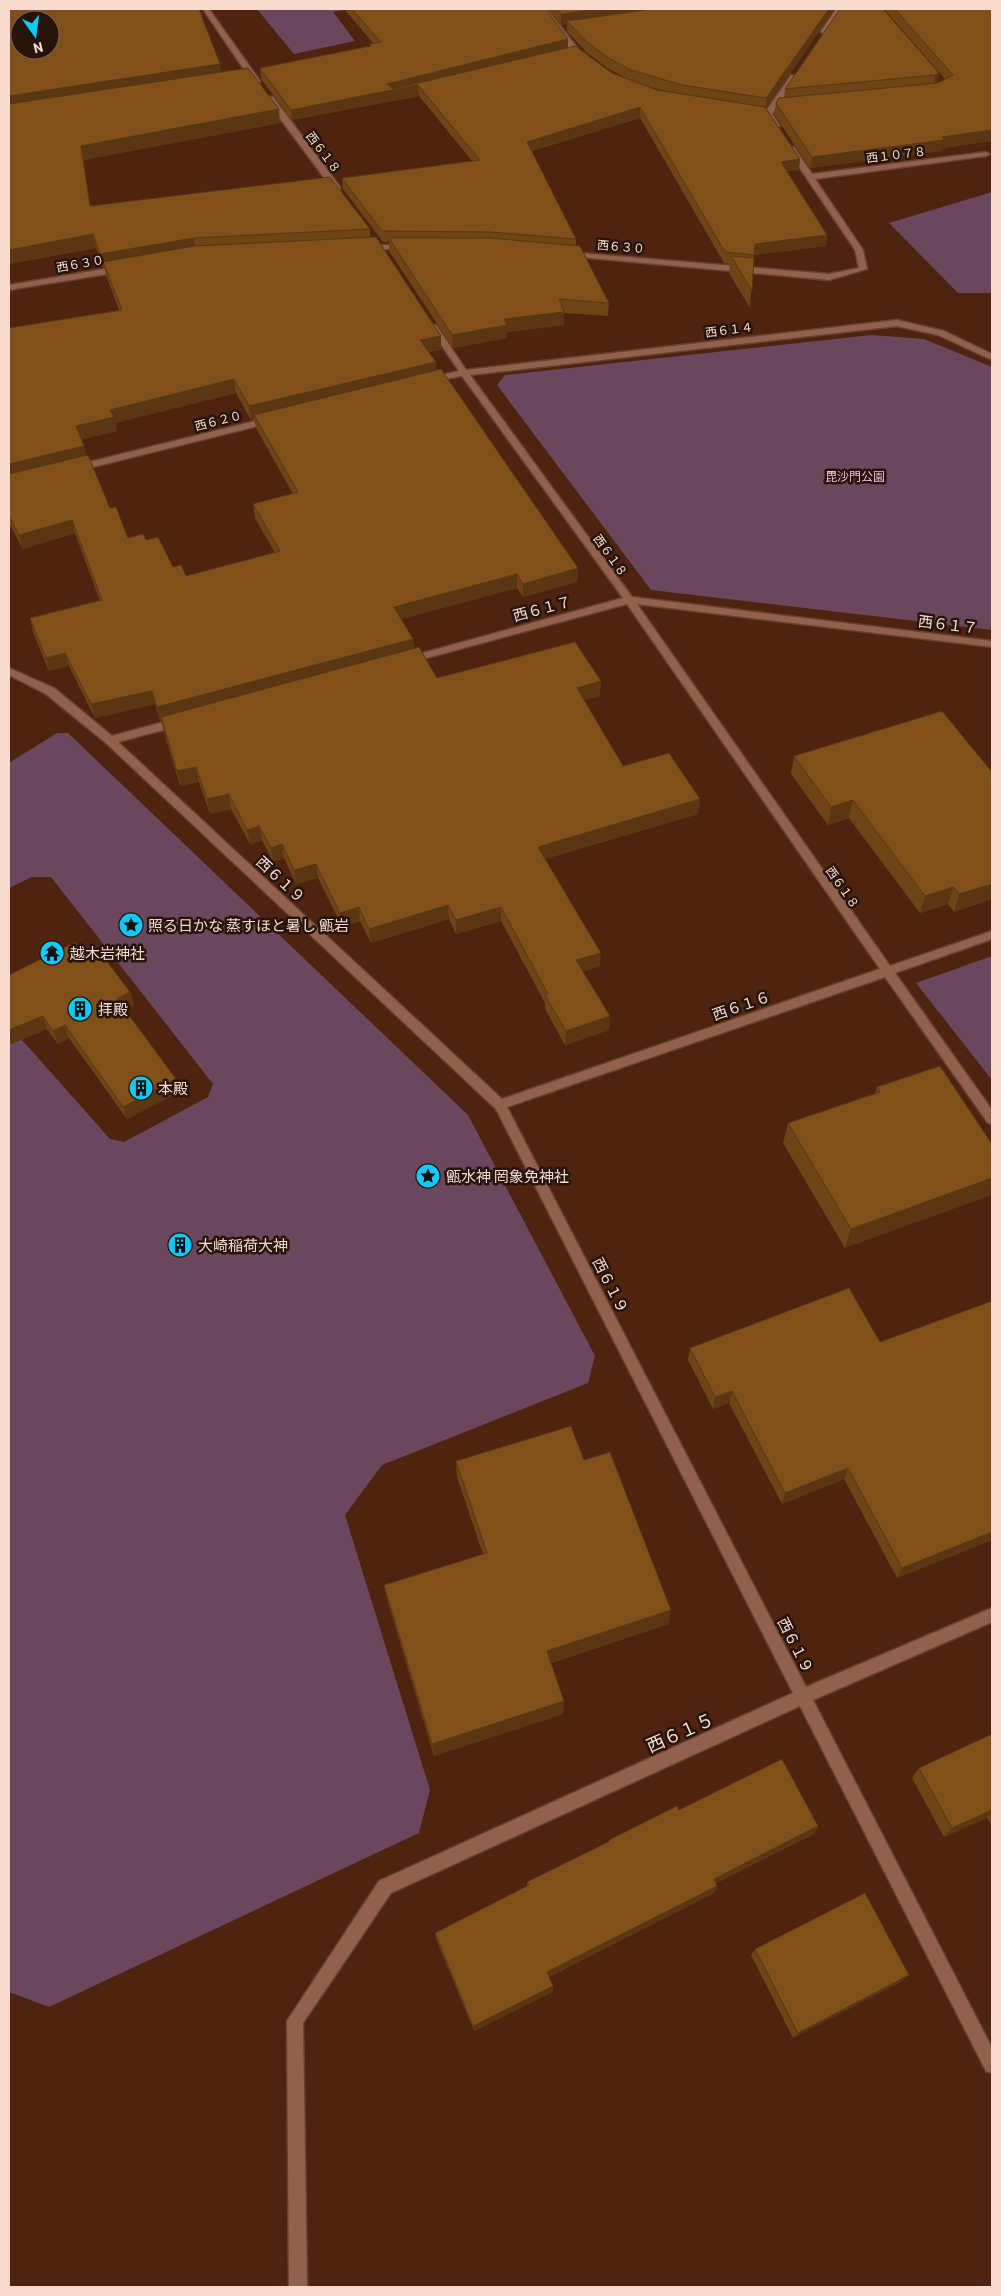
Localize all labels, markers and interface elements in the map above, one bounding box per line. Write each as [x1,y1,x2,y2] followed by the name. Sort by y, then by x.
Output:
[10,10,60,60] north arrow
[32,39,45,57] text: N
[304,129,344,175] street label: 西６１８
[865,143,927,165] street label: 西１０７８
[596,237,646,255] street label: 西６３０
[55,252,105,274] street label: 西６３０
[704,319,754,339] street label: 西６１４
[193,407,243,433] street label: 西６２０
[825,469,885,483] park label: 毘沙門公園
[591,531,631,579] street label: 西６１８
[511,592,573,624] street label: 西６１７
[917,611,979,637] street label: 西６１７
[253,852,309,906] street label: 西６１９
[823,863,863,911] street label: 西６１８
[118,912,144,938] place icon: 照る日かな 蒸すほと暑し 甑岩
[148,916,349,934] place label: 照る日かな 蒸すほと暑し 甑岩
[39,940,65,966] temple icon: 越木岩神社
[69,944,145,962] place label: 越木岩神社
[710,987,772,1023] street label: 西６１６
[67,996,93,1022] building icon: 拝殿
[98,1000,128,1018] place label: 拝殿
[128,1075,154,1101] building icon: 本殿
[158,1079,188,1097] place label: 本殿
[415,1163,441,1189] place icon: 甑水神 罔象免神社
[446,1167,569,1185] place label: 甑水神 罔象免神社
[167,1232,193,1258] building icon: 大崎稲荷大神
[198,1236,288,1254] place label: 大崎稲荷大神
[589,1254,633,1316] street label: 西６１９
[774,1614,818,1676] street label: 西６１９
[643,1707,717,1757] street label: 西６１５

